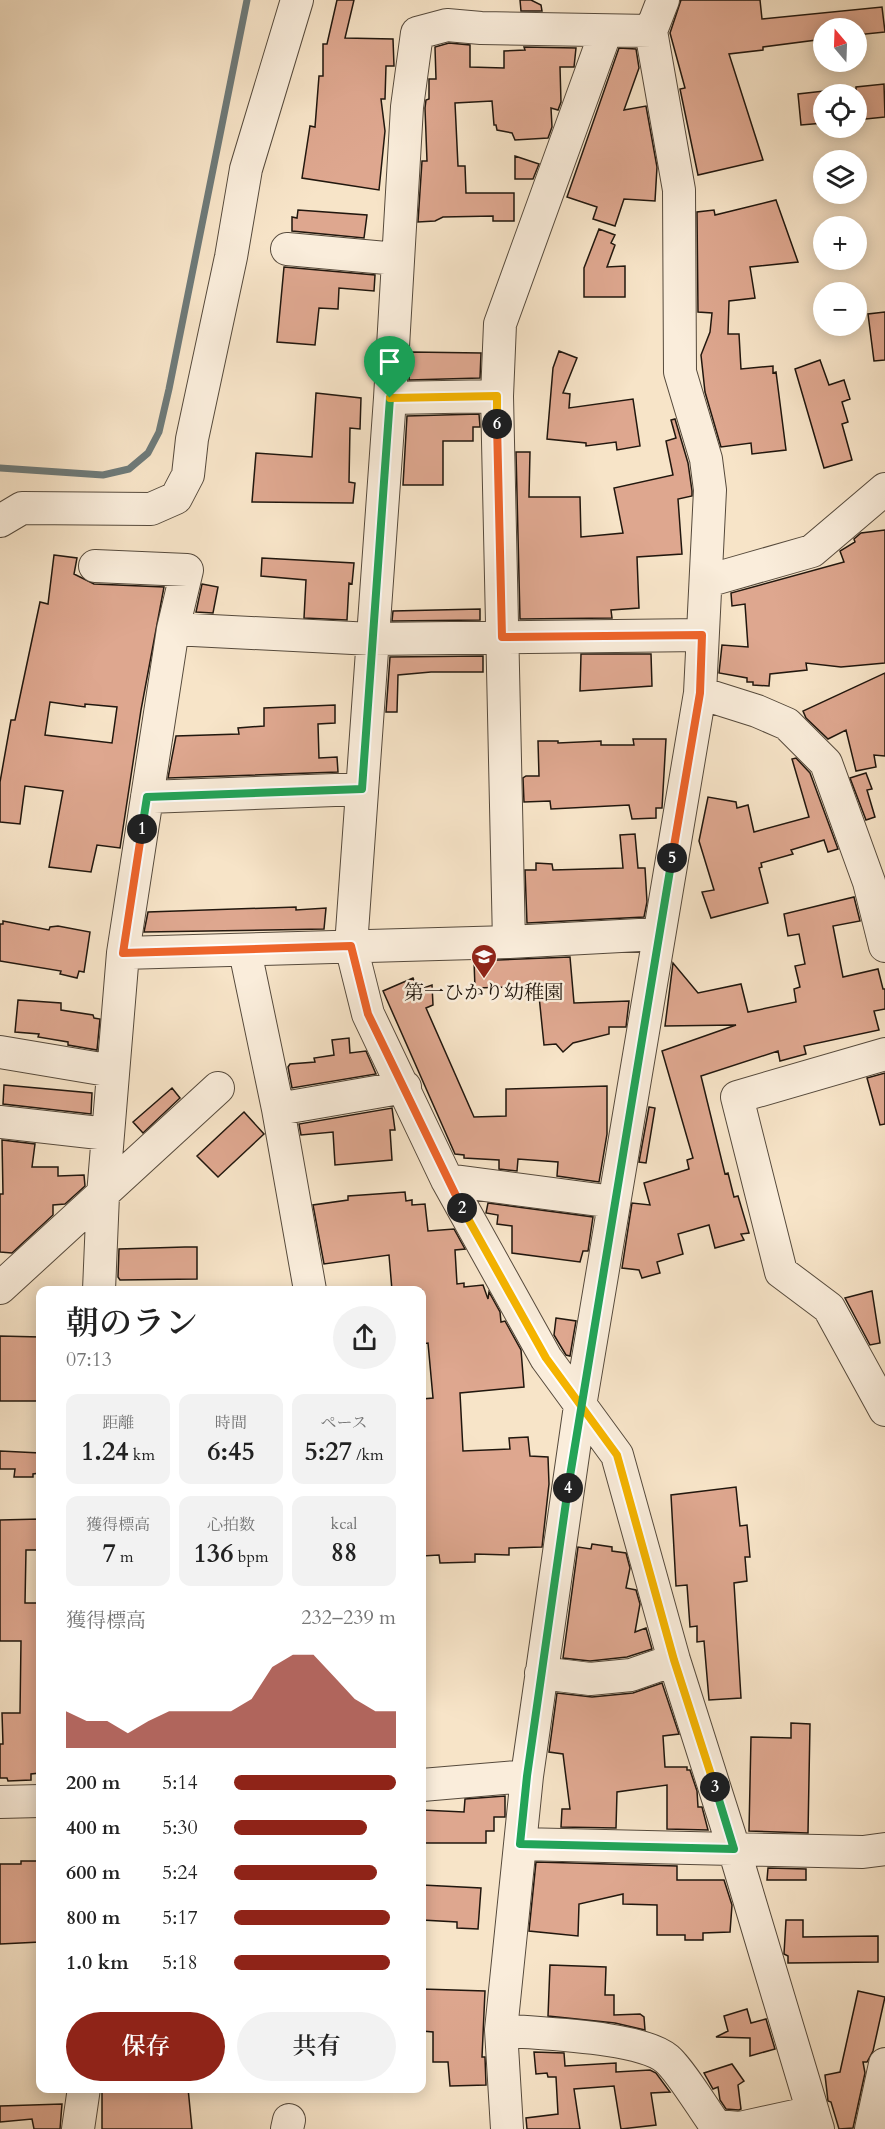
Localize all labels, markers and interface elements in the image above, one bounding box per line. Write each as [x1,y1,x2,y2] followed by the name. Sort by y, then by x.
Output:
[813,18,867,72] north arrow
[813,18,867,336] map controls
[813,84,867,138] button: locate
[813,150,867,204] button: layers
[813,216,867,270] button: +
[813,282,867,336] button: −
[364,336,415,398] pin
[373,345,406,378] icon: arrive
[482,409,512,439] pin: 6
[493,413,501,435] text: 6
[127,814,157,844] pin: 1
[138,818,146,840] text: 1
[657,843,687,873] pin: 5
[668,847,676,869] text: 5
[469,942,499,980] school or university icon: 第一ひかり幼稚園
[404,979,564,1006] place label: 第一ひかり幼稚園
[447,1193,477,1223] pin: 2
[458,1197,466,1219] text: 2
[66,1301,198,1346] text: 朝のラン
[333,1306,396,1369] button: share
[66,1346,112,1373] text: 07:13
[102,1412,134,1434] text: 距離
[215,1412,247,1434] text: 時間
[320,1412,368,1434] text: ペース
[81,1434,129,1469] text: 1.24
[207,1434,255,1469] text: 6:45
[304,1434,352,1469] text: 5:27
[129,1444,155,1466] text: km
[352,1444,384,1466] text: /km
[553,1473,583,1503] pin: 4
[564,1477,572,1499] text: 4
[331,1513,357,1535] text: kcal
[86,1514,150,1536] text: 獲得標高
[207,1514,255,1536] text: 心拍数
[331,1535,357,1570] text: 88
[102,1536,116,1571] text: 7
[194,1536,234,1571] text: 136
[116,1546,134,1568] text: m
[234,1546,268,1568] text: bpm
[301,1604,396,1631] text: 232–239 m
[66,1607,146,1634] text: 獲得標高
[66,1769,121,1796] text: 200 m
[162,1769,198,1796] text: 5:14
[700,1772,730,1802] pin: 3
[711,1776,719,1798] text: 3
[66,1814,121,1841] text: 400 m
[162,1814,198,1841] text: 5:30
[66,1859,121,1886] text: 600 m
[162,1859,198,1886] text: 5:24
[66,1904,121,1931] text: 800 m
[162,1904,198,1931] text: 5:17
[66,1949,129,1976] text: 1.0 km
[162,1949,198,1976] text: 5:18
[66,2012,225,2081] button: 保存
[237,2012,396,2081] button: 共有

